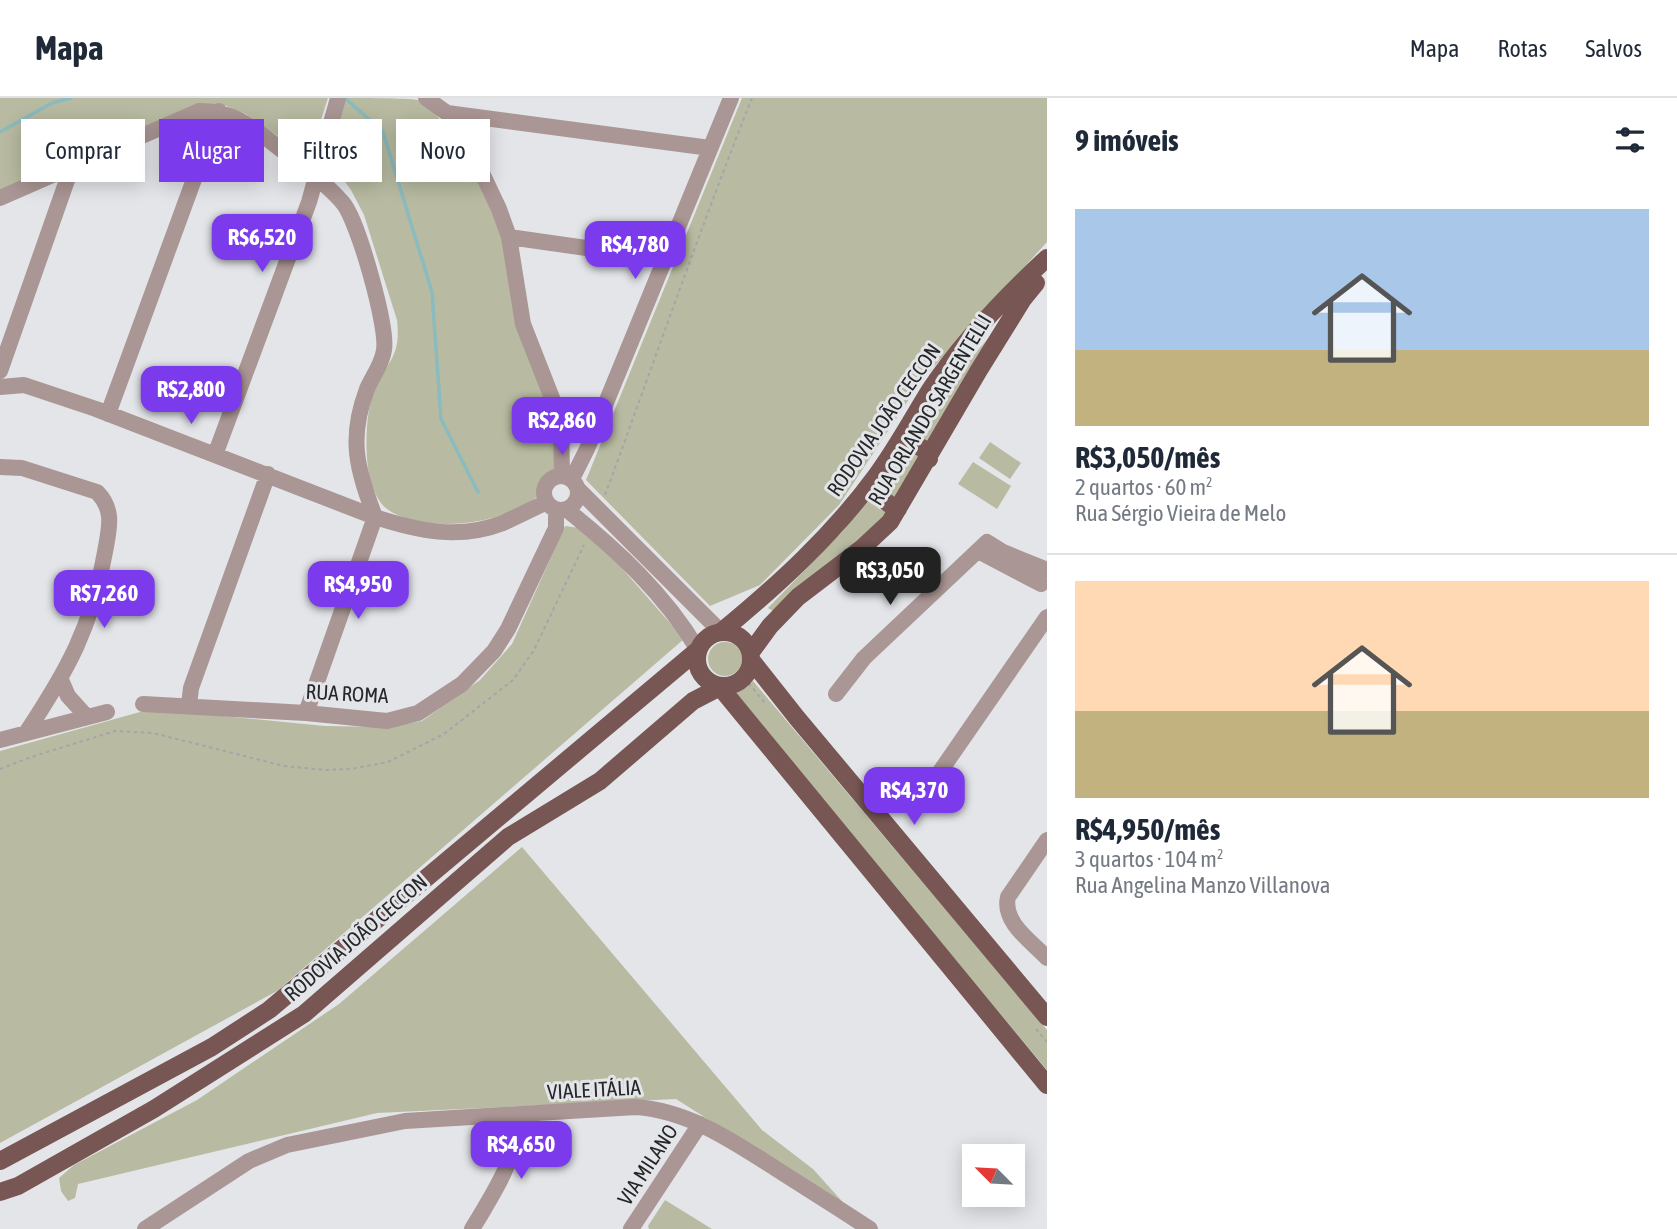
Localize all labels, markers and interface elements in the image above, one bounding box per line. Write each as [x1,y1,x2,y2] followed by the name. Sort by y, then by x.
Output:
[35,29,103,67] text: Mapa
[1410,35,1459,62] text: Mapa
[1497,35,1547,62] text: Rotas
[1585,35,1642,62] text: Salvos
[21,119,145,182] chip: Comprar
[159,119,264,182] chip: Alugar
[278,119,382,182] chip: Filtros
[396,119,490,182] chip: Novo
[1611,121,1649,159] icon: filters
[1075,123,1179,157] text: 9 imóveis
[197,214,327,274] pin: R$6,520
[570,222,700,281] pin: R$4,780
[228,224,296,250] text: R$6,520
[601,231,669,257] text: R$4,780
[1299,255,1425,381] icon: home
[863,310,996,509] street label: RUA ORLANDO SARGENTELLI
[822,339,945,500] street label: RODOVIA JOÃO CECCON
[126,366,256,426] pin: R$2,800
[157,376,225,402] text: R$2,800
[497,398,627,457] pin: R$2,860
[528,407,596,433] text: R$2,860
[1075,440,1220,474] text: R$3,050/mês
[1075,474,1213,500] text: 2 quartos · 60 m²
[1075,500,1286,526] text: Rua Sérgio Vieira de Melo
[825,547,955,607] pin: R$3,050
[856,557,924,583] text: R$3,050
[293,561,423,621] pin: R$4,950
[39,570,169,630] pin: R$7,260
[324,571,392,597] text: R$4,950
[70,580,138,606] text: R$7,260
[1299,627,1425,753] icon: home
[305,679,390,707] street label: RUA ROMA
[849,768,979,827] pin: R$4,370
[880,777,948,803] text: R$4,370
[1075,812,1220,846] text: R$4,950/mês
[1075,846,1223,872] text: 3 quartos · 104 m²
[279,869,431,1006] street label: RODOVIA JOÃO CECCON
[1075,872,1331,898] text: Rua Angelina Manzo Villanova
[547,1075,642,1103] street label: VIALE ITÁLIA
[612,1120,682,1209] street label: VIA MILANO
[456,1122,586,1181] pin: R$4,650
[487,1131,555,1157] text: R$4,650
[962,1144,1026,1208] north arrow
[962,1144,1025,1207] map controls

